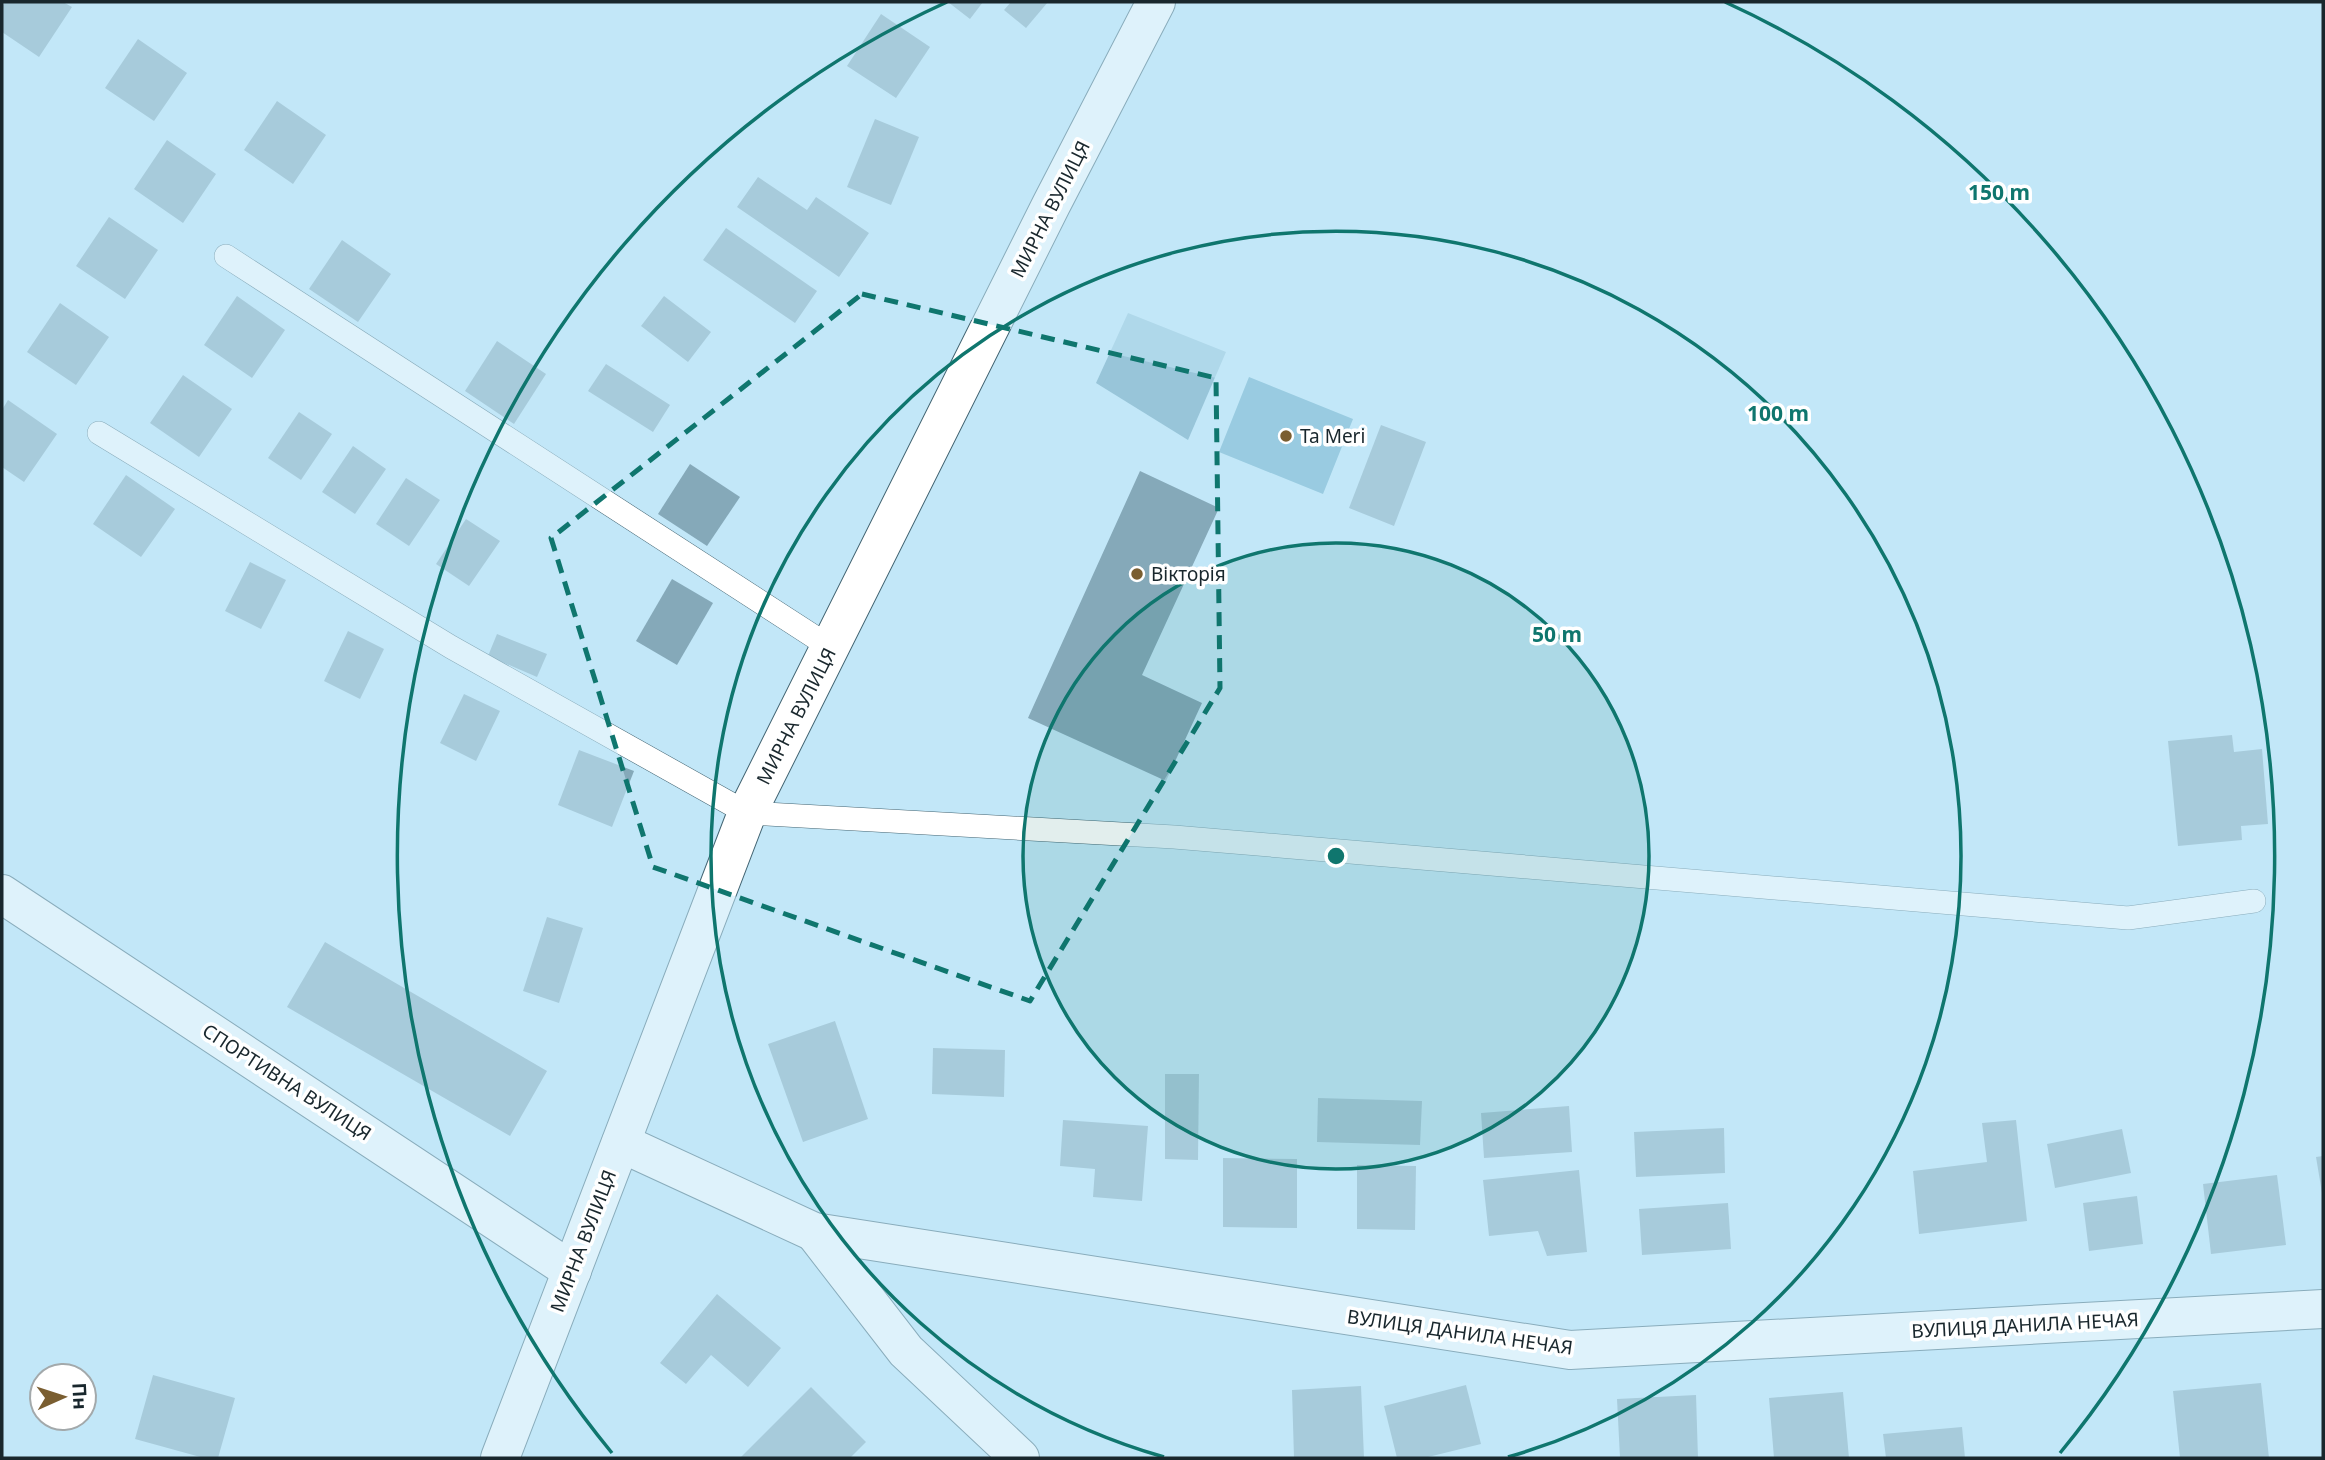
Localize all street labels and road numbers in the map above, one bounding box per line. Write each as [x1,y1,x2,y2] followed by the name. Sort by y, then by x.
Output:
[1004,136,1096,282] street label: МИРНА ВУЛИЦЯ
[750,643,842,789] street label: МИРНА ВУЛИЦЯ
[197,1018,377,1146] street label: СПОРТИВНА ВУЛИЦЯ
[544,1166,622,1316] street label: МИРНА ВУЛИЦЯ
[1346,1303,1574,1361] street label: ВУЛИЦЯ ДАНИЛА НЕЧАЯ
[1911,1306,2139,1344] street label: ВУЛИЦЯ ДАНИЛА НЕЧАЯ

